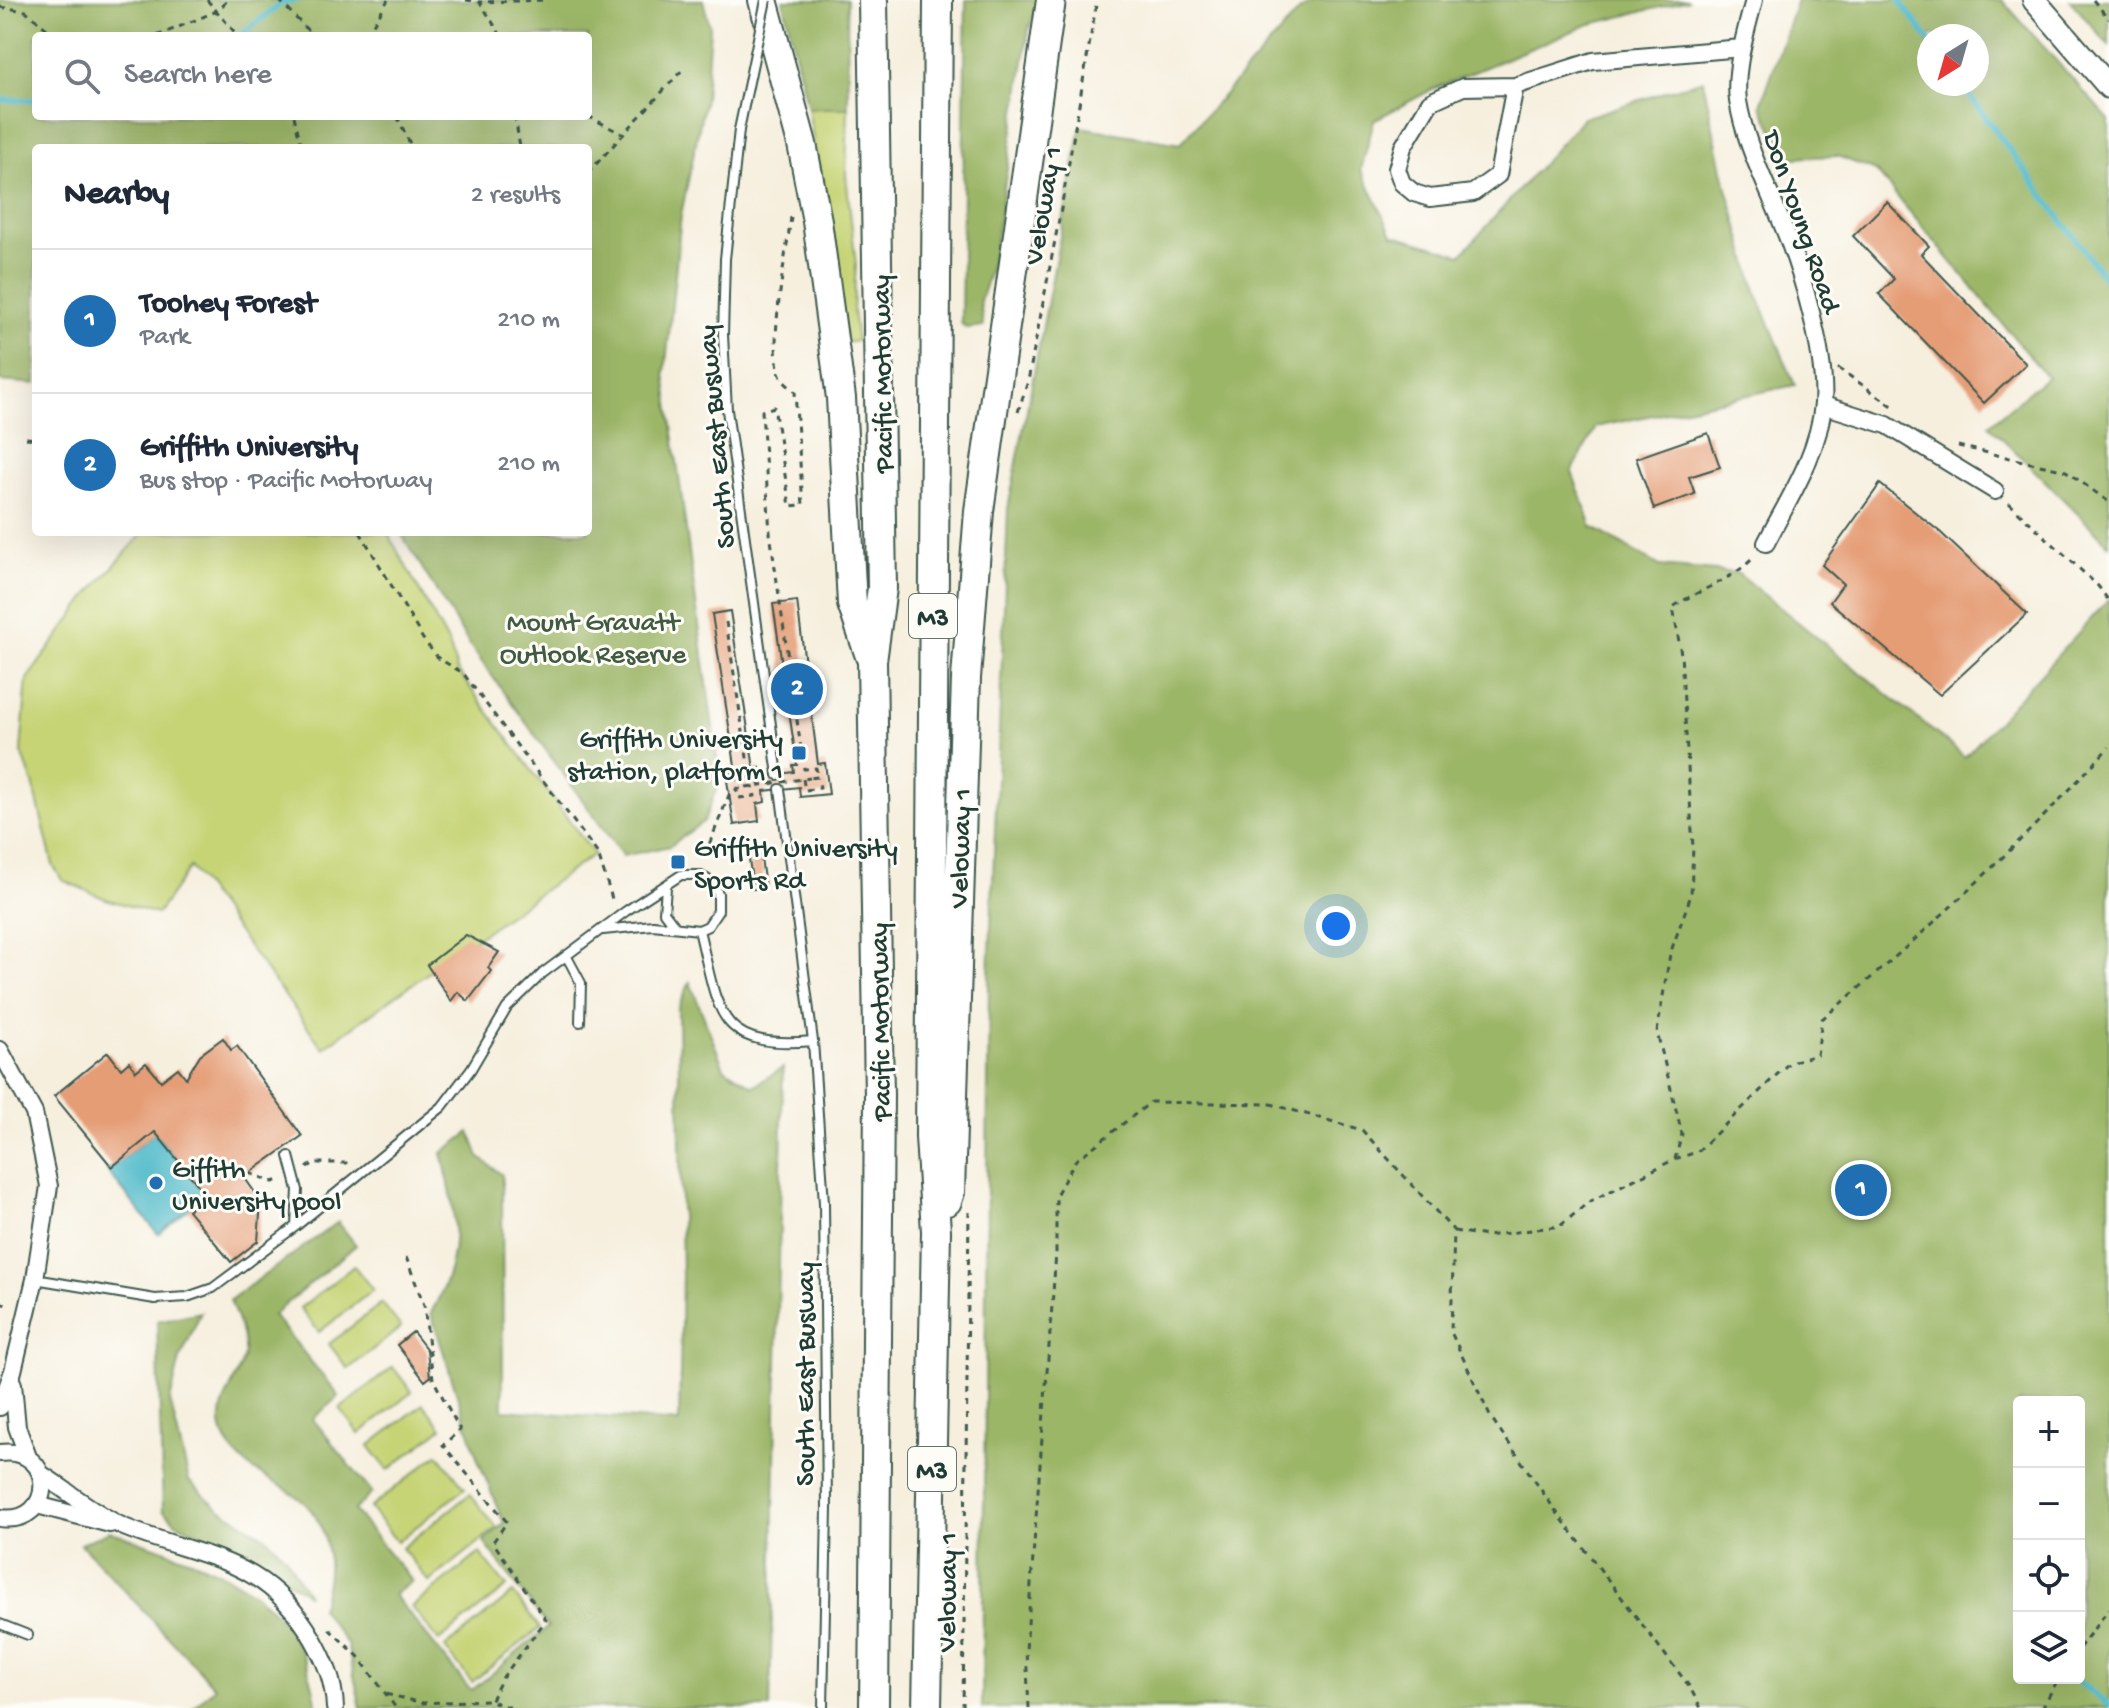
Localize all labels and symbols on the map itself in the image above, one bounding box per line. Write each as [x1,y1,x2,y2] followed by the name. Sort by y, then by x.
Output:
[1917,24,1989,96] north arrow
[1752,125,1847,320] street label: Don Young Road
[1019,144,1072,269] street label: Veloway 1
[866,274,903,474] street label: Pacific Motorway
[692,323,745,550] street label: South East Busway
[909,594,957,638] road number: M3
[500,608,687,673] park label: Mount Gravatt Outlook Reserve
[771,659,823,719] pin: 2
[567,725,783,790] place label: Griffith University station, platform 1
[790,744,808,762] marker: Griffith University station, platform 1
[944,788,981,910] street label: Veloway 1
[694,834,898,899] place label: Griffith University Sports Rd
[669,853,687,871] marker: Griffith University Sports Rd
[1316,906,1356,946] your location
[864,922,901,1122] street label: Pacific Motorway
[172,1155,341,1220] place label: Giffith University pool
[1835,1160,1887,1220] pin: 1
[147,1174,165,1192] marker: Giffith University pool
[791,1262,824,1486] street label: South East Busway
[908,1447,956,1491] road number: M3
[932,1532,967,1653] street label: Veloway 1

